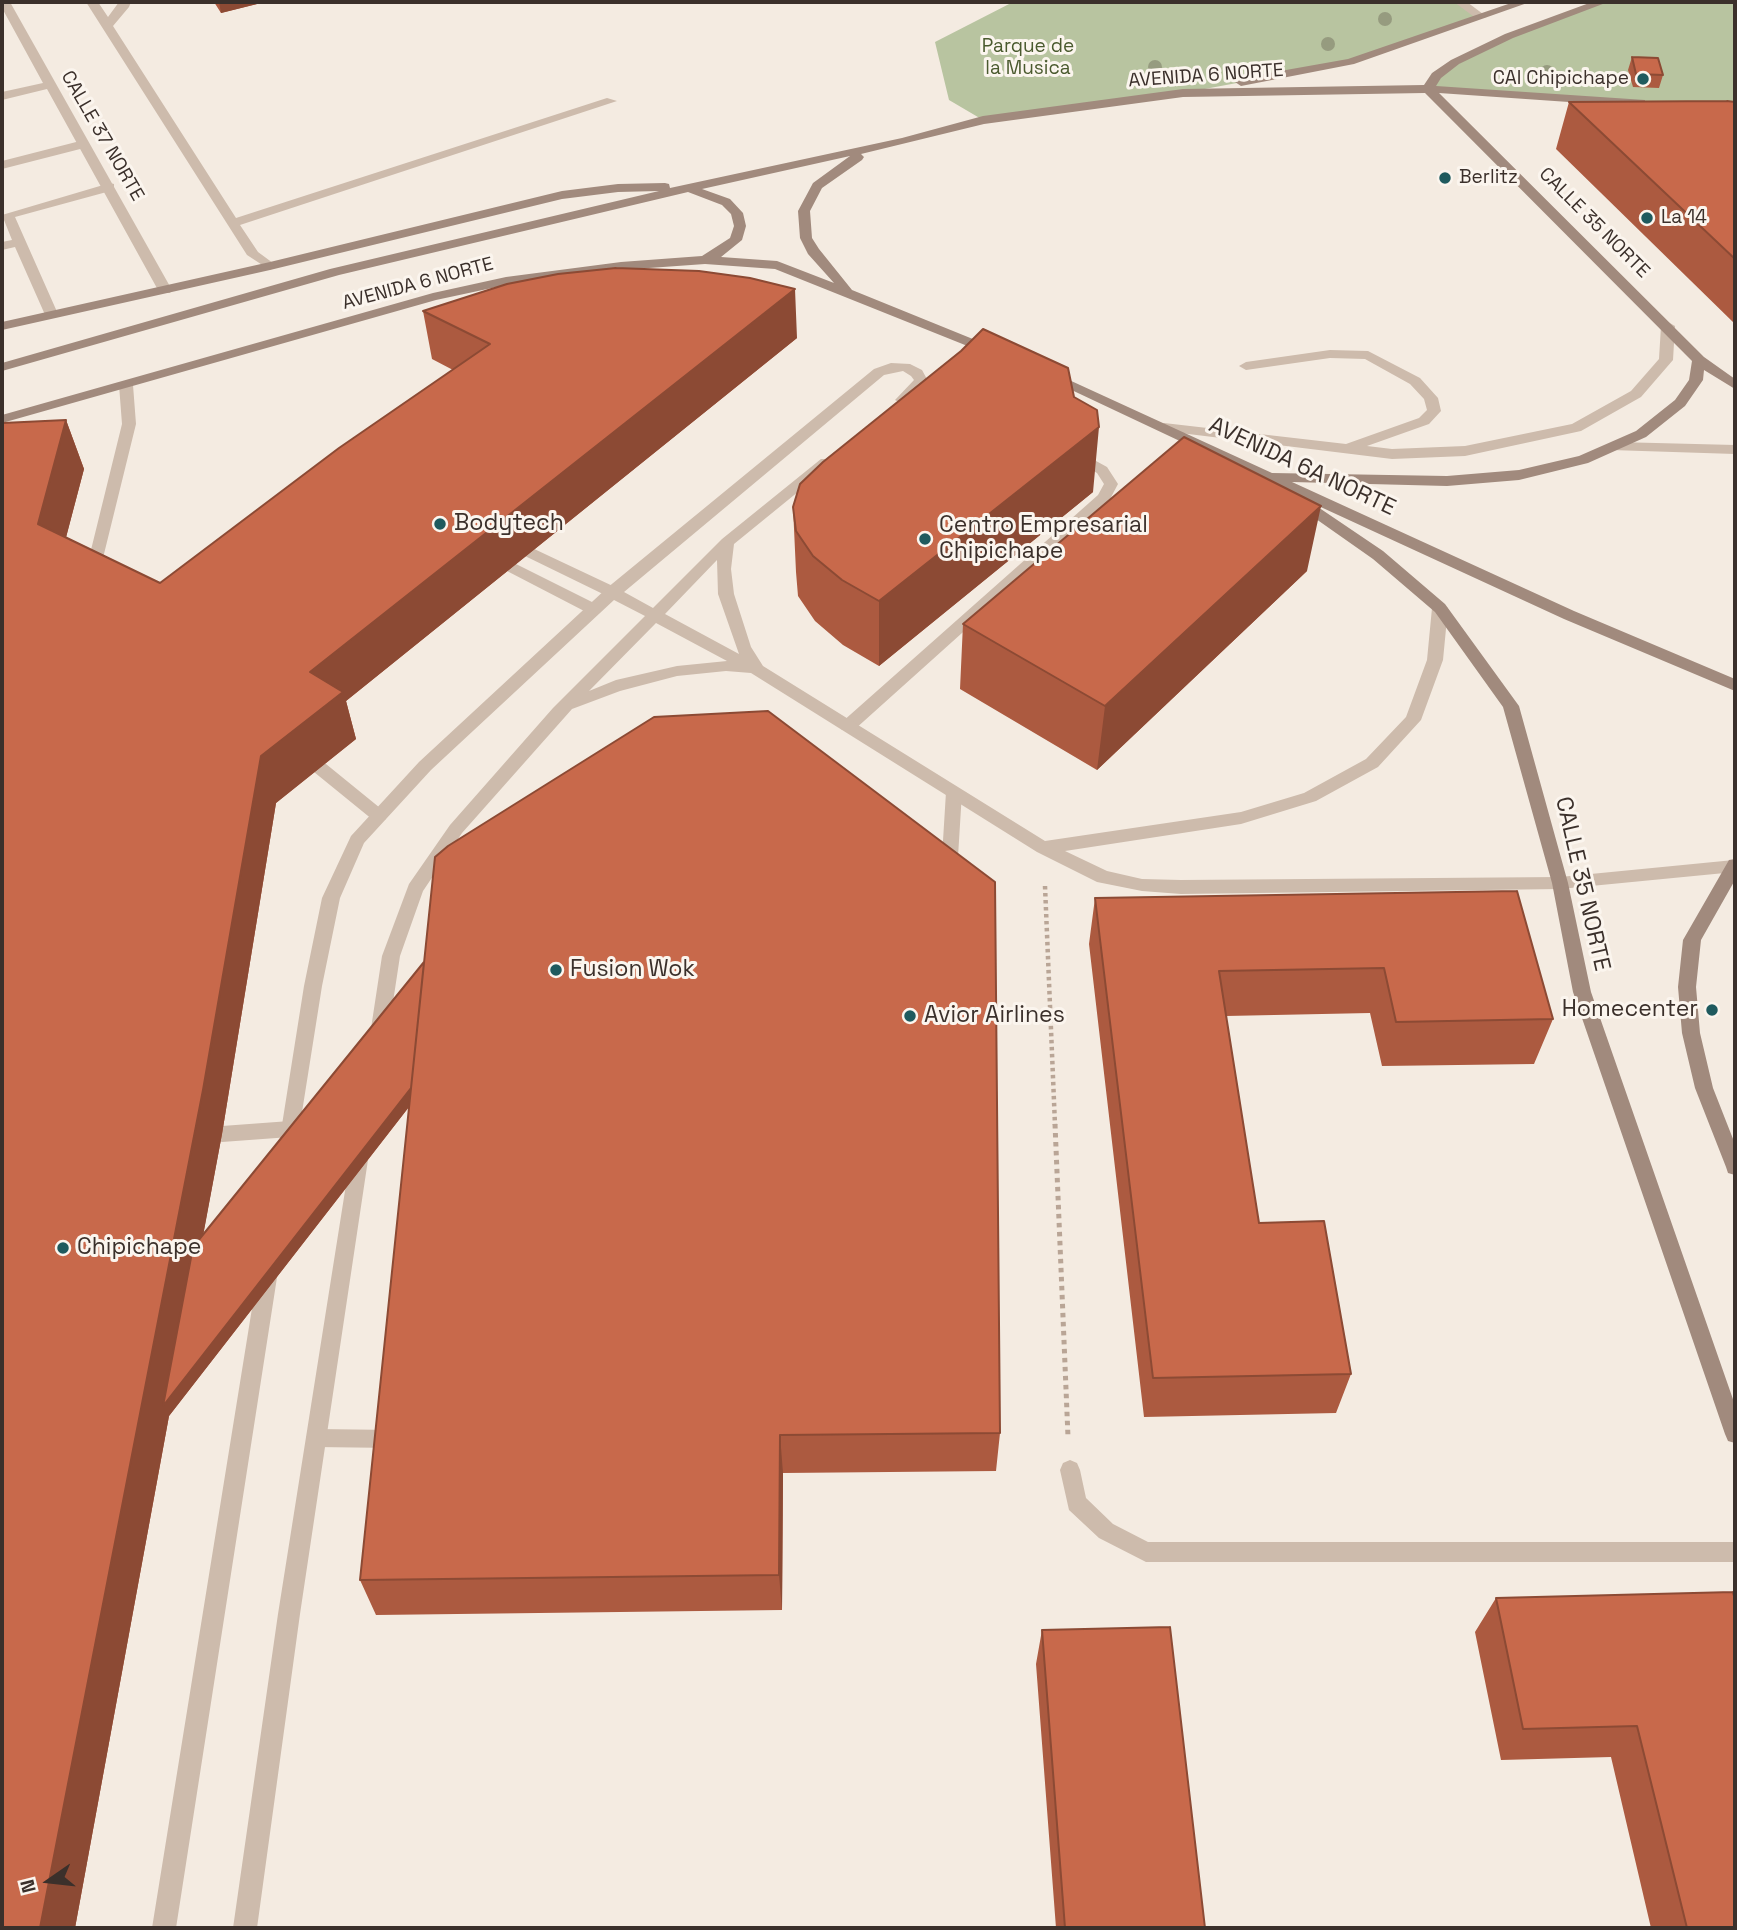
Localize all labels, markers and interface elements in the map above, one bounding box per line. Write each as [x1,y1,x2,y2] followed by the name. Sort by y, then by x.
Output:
[982,36,1074,80] park label: Parque de la Musica
[1128,59,1284,93] street label: AVENIDA 6 NORTE
[56,67,148,205] street label: CALLE 37 NORTE
[1493,68,1629,90] place label: CAI Chipichape
[1635,71,1651,87] marker: CAI Chipichape
[1534,163,1654,283] street label: CALLE 35 NORTE
[1459,167,1518,189] place label: Berlitz
[1437,170,1453,186] marker: Berlitz
[1661,207,1707,229] place label: La 14
[1639,210,1655,226] marker: La 14
[340,253,496,315] street label: AVENIDA 6 NORTE
[1204,412,1400,522] street label: AVENIDA 6A NORTE
[454,510,564,538] place label: Bodytech
[939,512,1148,566] place label: Centro Empresarial Chipichape
[432,516,448,532] marker: Bodytech
[917,531,933,547] marker: Centro Empresarial Chipichape
[1549,794,1615,974] street label: CALLE 35 NORTE
[570,956,695,984] place label: Fusion Wok
[548,962,564,978] marker: Fusion Wok
[1562,996,1698,1024] place label: Homecenter
[924,1002,1065,1030] place label: Avior Airlines
[1704,1002,1720,1018] marker: Homecenter
[902,1008,918,1024] marker: Avior Airlines
[77,1234,201,1262] place label: Chipichape
[55,1240,71,1256] marker: Chipichape
[14,1846,84,1916] north arrow
[14,1877,42,1895] text: N

